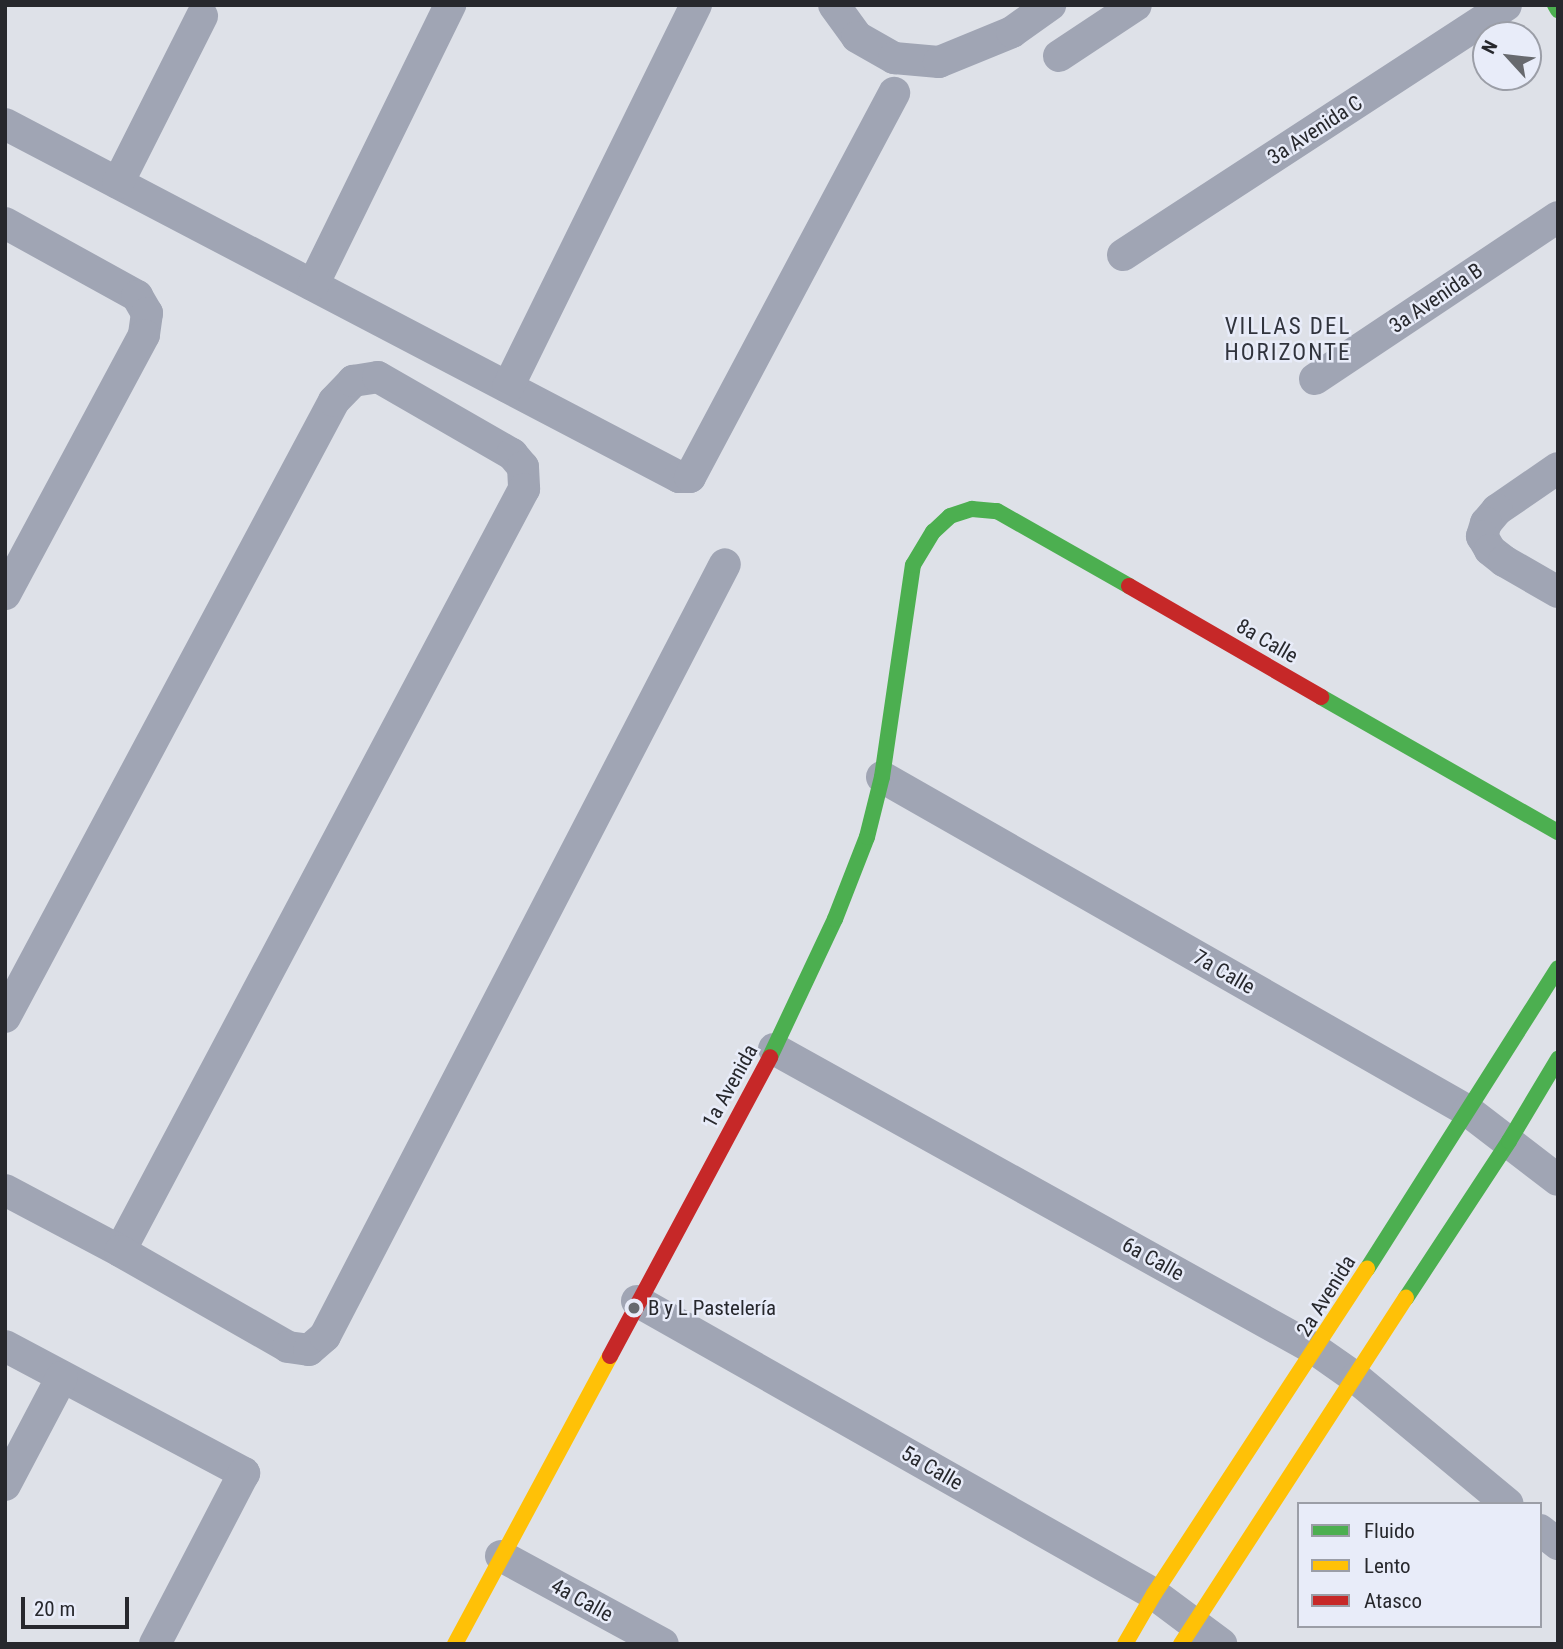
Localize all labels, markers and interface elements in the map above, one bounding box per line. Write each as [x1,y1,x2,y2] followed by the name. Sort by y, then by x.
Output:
[1472,21,1542,91] north arrow
[1477,37,1503,58] text: N
[1263,90,1367,170] street label: 3a Avenida C
[1384,258,1488,338] street label: 3a Avenida B
[1226,313,1350,367] district label: VILLAS DEL HORIZONTE
[1232,613,1302,669] street label: 8a Calle
[1189,944,1259,1000] street label: 7a Calle
[697,1040,763,1132] street label: 1a Avenida
[1118,1232,1188,1286] street label: 6a Calle
[1291,1251,1361,1341] street label: 2a Avenida
[648,1295,776,1321] place label: B y L Pastelería
[626,1300,642,1316] marker: B y L Pastelería
[897,1440,967,1496] street label: 5a Calle
[1297,1502,1542,1628] legend
[1364,1519,1415,1543] text: Fluido
[1364,1554,1411,1578] text: Lento
[547,1573,617,1627] street label: 4a Calle
[24,1582,133,1626] scale bar
[1364,1589,1422,1613] text: Atasco
[34,1597,75,1621] text: 20 m

